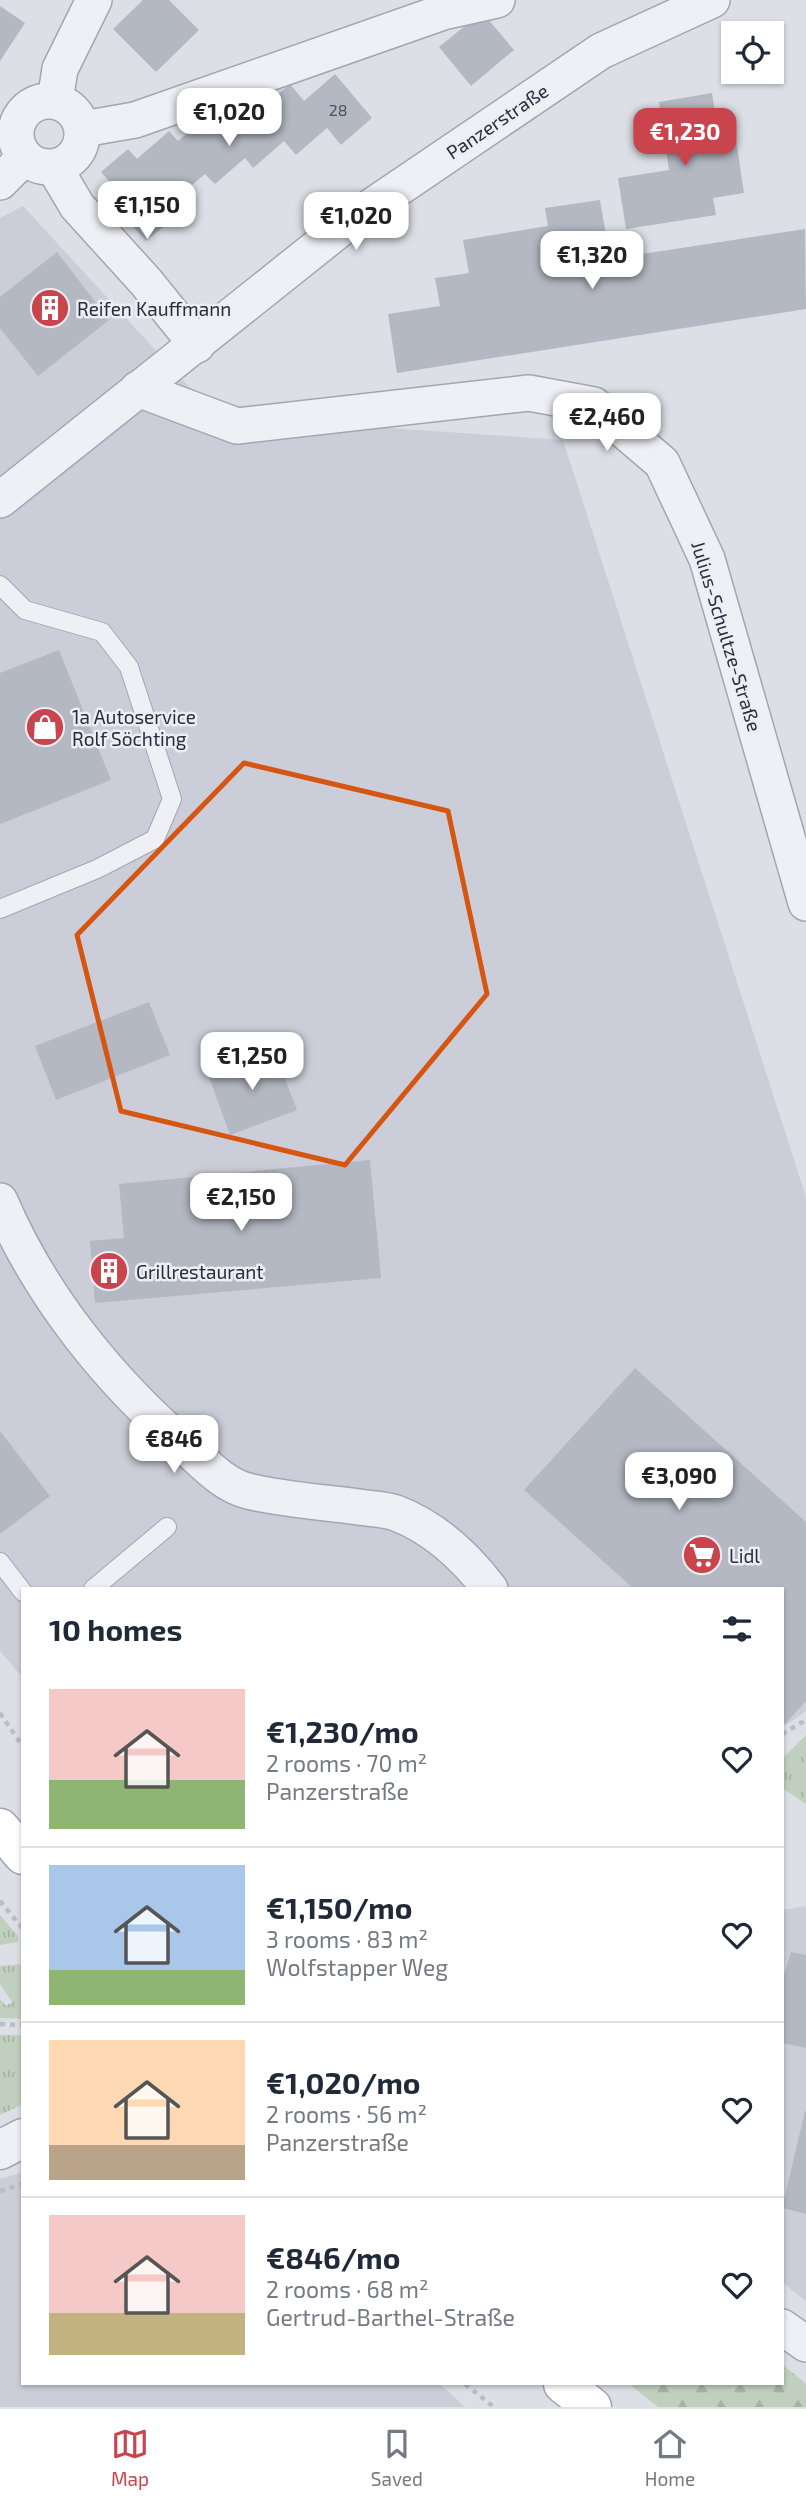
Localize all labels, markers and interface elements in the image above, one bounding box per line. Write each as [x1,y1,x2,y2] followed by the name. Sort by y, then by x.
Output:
[721,21,784,84] map controls
[721,21,784,84] button: locate
[442,78,552,164] street label: Panzerstraße
[172,88,286,148] pin: €1,020
[193,97,265,125] text: €1,020
[329,100,347,119] house number: 28
[628,108,742,168] pin: €1,230
[649,117,721,145] text: €1,230
[90,182,204,241] pin: €1,150
[114,190,180,218] text: €1,150
[299,192,413,252] pin: €1,020
[320,201,392,229] text: €1,020
[535,232,649,291] pin: €1,320
[556,240,628,268] text: €1,320
[29,287,71,329] building icon: Reifen Kauffmann
[77,297,231,320] place label: Reifen Kauffmann
[550,393,664,453] pin: €2,460
[569,402,645,430] text: €2,460
[687,538,767,734] street label: Julius-Schultze-Straße
[72,705,196,750] place label: 1a Autoservice Rolf Söchting
[24,706,66,748] shop icon: 1a Autoservice Rolf Söchting
[195,1032,309,1092] pin: €1,250
[217,1041,287,1069] text: €1,250
[184,1174,298,1233] pin: €2,150
[206,1182,276,1210] text: €2,150
[88,1250,130,1292] building icon: Grillrestaurant
[136,1260,264,1283] place label: Grillrestaurant
[133,1416,215,1475] pin: €846
[145,1424,203,1452] text: €846
[622,1452,736,1512] pin: €3,090
[641,1461,717,1489] text: €3,090
[681,1534,723,1576] supermarket icon: Lidl
[729,1544,760,1567] place label: Lidl
[718,1610,756,1648] icon: filters
[49,1611,182,1647] text: 10 homes
[266,1713,419,1749] text: €1,230/mo
[105,1717,189,1801] icon: home
[718,1740,756,1778] icon: heart
[266,1749,427,1777] text: 2 rooms · 70 m²
[266,1777,409,1805] text: Panzerstraße
[266,1889,412,1925] text: €1,150/mo
[105,1893,189,1977] icon: home
[718,1916,756,1954] icon: heart
[266,1925,428,1953] text: 3 rooms · 83 m²
[266,1953,448,1981] text: Wolfstapper Weg
[266,2064,421,2100] text: €1,020/mo
[105,2068,189,2152] icon: home
[718,2091,756,2129] icon: heart
[266,2100,427,2128] text: 2 rooms · 56 m²
[266,2128,409,2156] text: Panzerstraße
[266,2239,401,2275] text: €846/mo
[105,2243,189,2327] icon: home
[718,2266,756,2304] icon: heart
[266,2275,429,2303] text: 2 rooms · 68 m²
[266,2303,515,2331] text: Gertrud-Barthel-Straße
[111,2425,149,2490] tab: Map
[371,2425,423,2490] tab: Saved
[645,2425,695,2490] tab: Home

